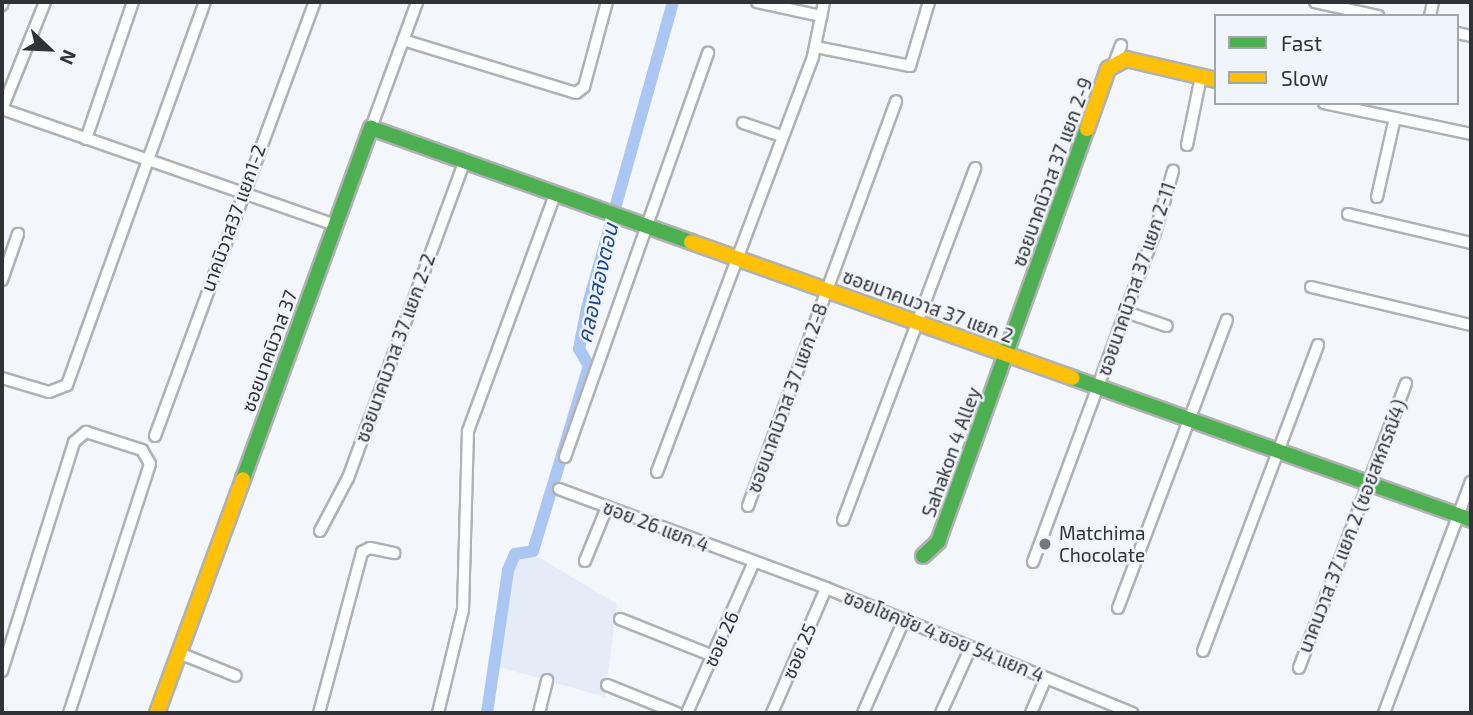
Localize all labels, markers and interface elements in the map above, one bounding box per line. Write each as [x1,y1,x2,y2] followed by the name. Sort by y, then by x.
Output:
[14,14,84,84] north arrow
[1214,14,1459,105] legend
[1281,30,1322,55] text: Fast
[56,47,82,68] text: N
[1281,65,1328,90] text: Slow
[1007,74,1097,270] street label: ซอยนาคนิวาส 37 แยก 2-9
[196,141,270,295] street label: นาคนิวาส37 แยก1-2
[1092,179,1180,379] street label: ซอยนาคนิวาส 37 แยก 2-11
[571,221,623,345] water label: คลองสองตอน
[350,251,440,445] street label: ซอยนาคนิวาส 37 แยก 2-2
[840,265,1016,347] street label: ซอยนาคนวาส 37 แยก 2
[236,287,302,415] street label: ซอยนาคนิวาส 37
[742,300,832,496] street label: ซอยนาคนิวาส 37 แยก 2-8
[917,384,985,520] street label: Sahakon 4 Alley
[1293,396,1411,656] street label: นาคนวาส 37 แยก 2 (ซอยสหกรณ์4)
[600,495,712,557] street label: ซอย 26 แยก 4
[1059,522,1145,566] place label: Matchima Chocolate
[1037,536,1053,552] marker: Matchima Chocolate
[840,585,1048,687] street label: ซอยโชคชัย 4 ซอย 54 แยก 4
[699,608,743,670] street label: ซอย 26
[777,620,821,682] street label: ซอย 25

